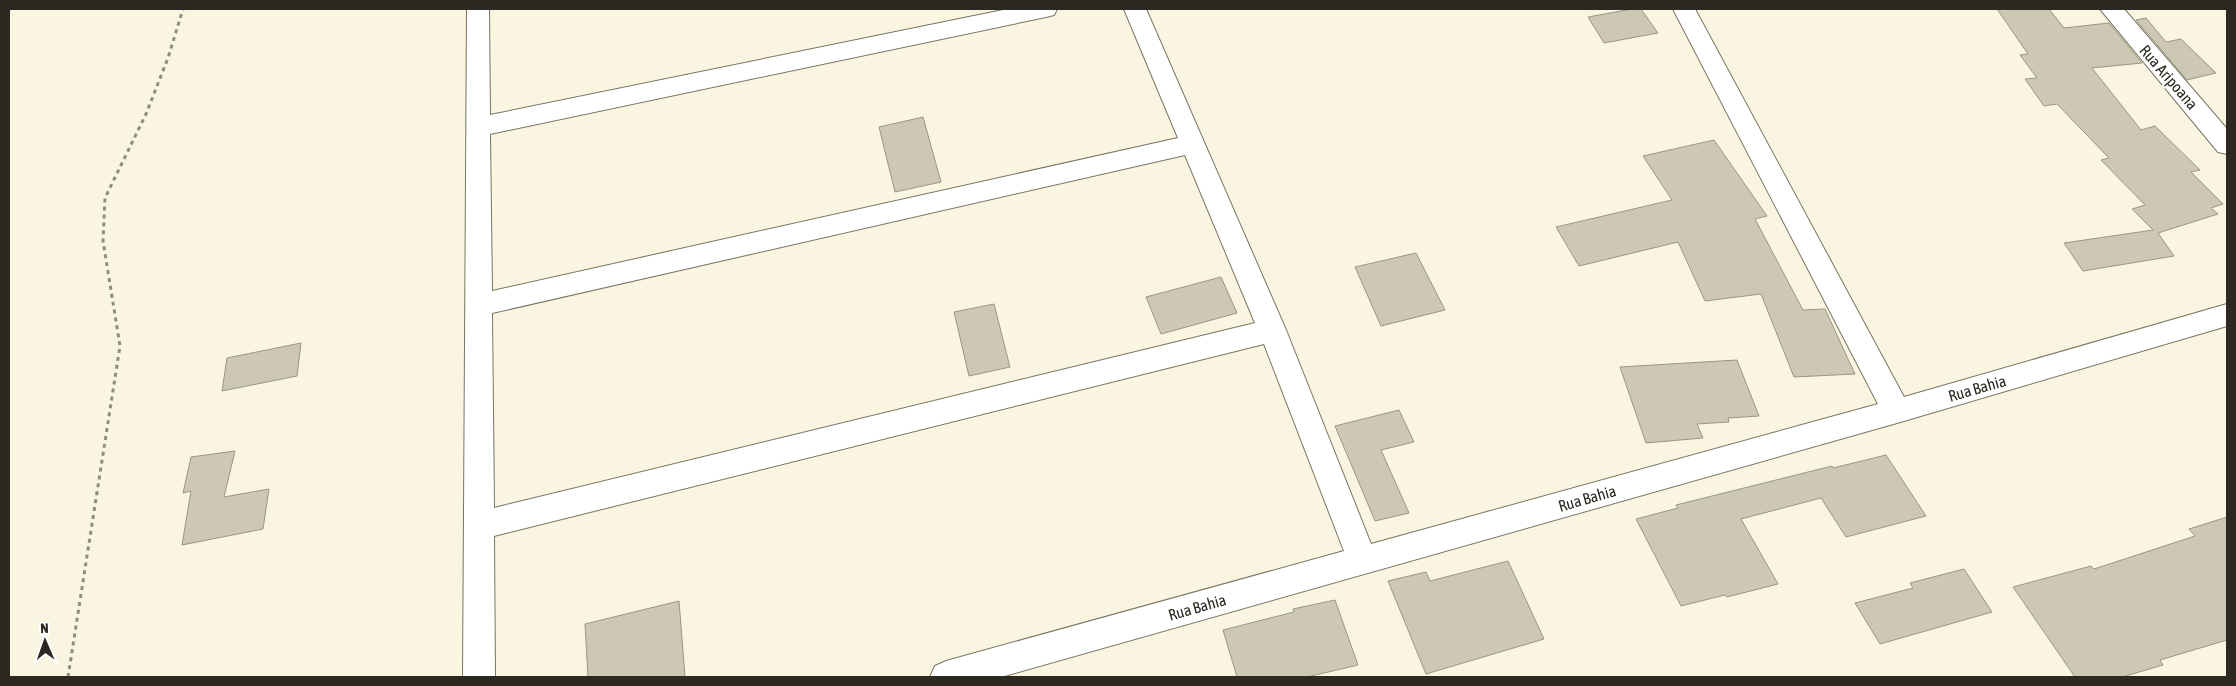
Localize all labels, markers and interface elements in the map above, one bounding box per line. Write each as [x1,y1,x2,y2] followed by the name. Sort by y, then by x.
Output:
[2135,41,2202,114] street label: Rua Aripoana
[1946,371,2008,405] street label: Rua Bahia
[1556,481,1618,515] street label: Rua Bahia
[1166,590,1228,624] street label: Rua Bahia
[20,616,70,666] north arrow
[40,620,49,636] text: N

